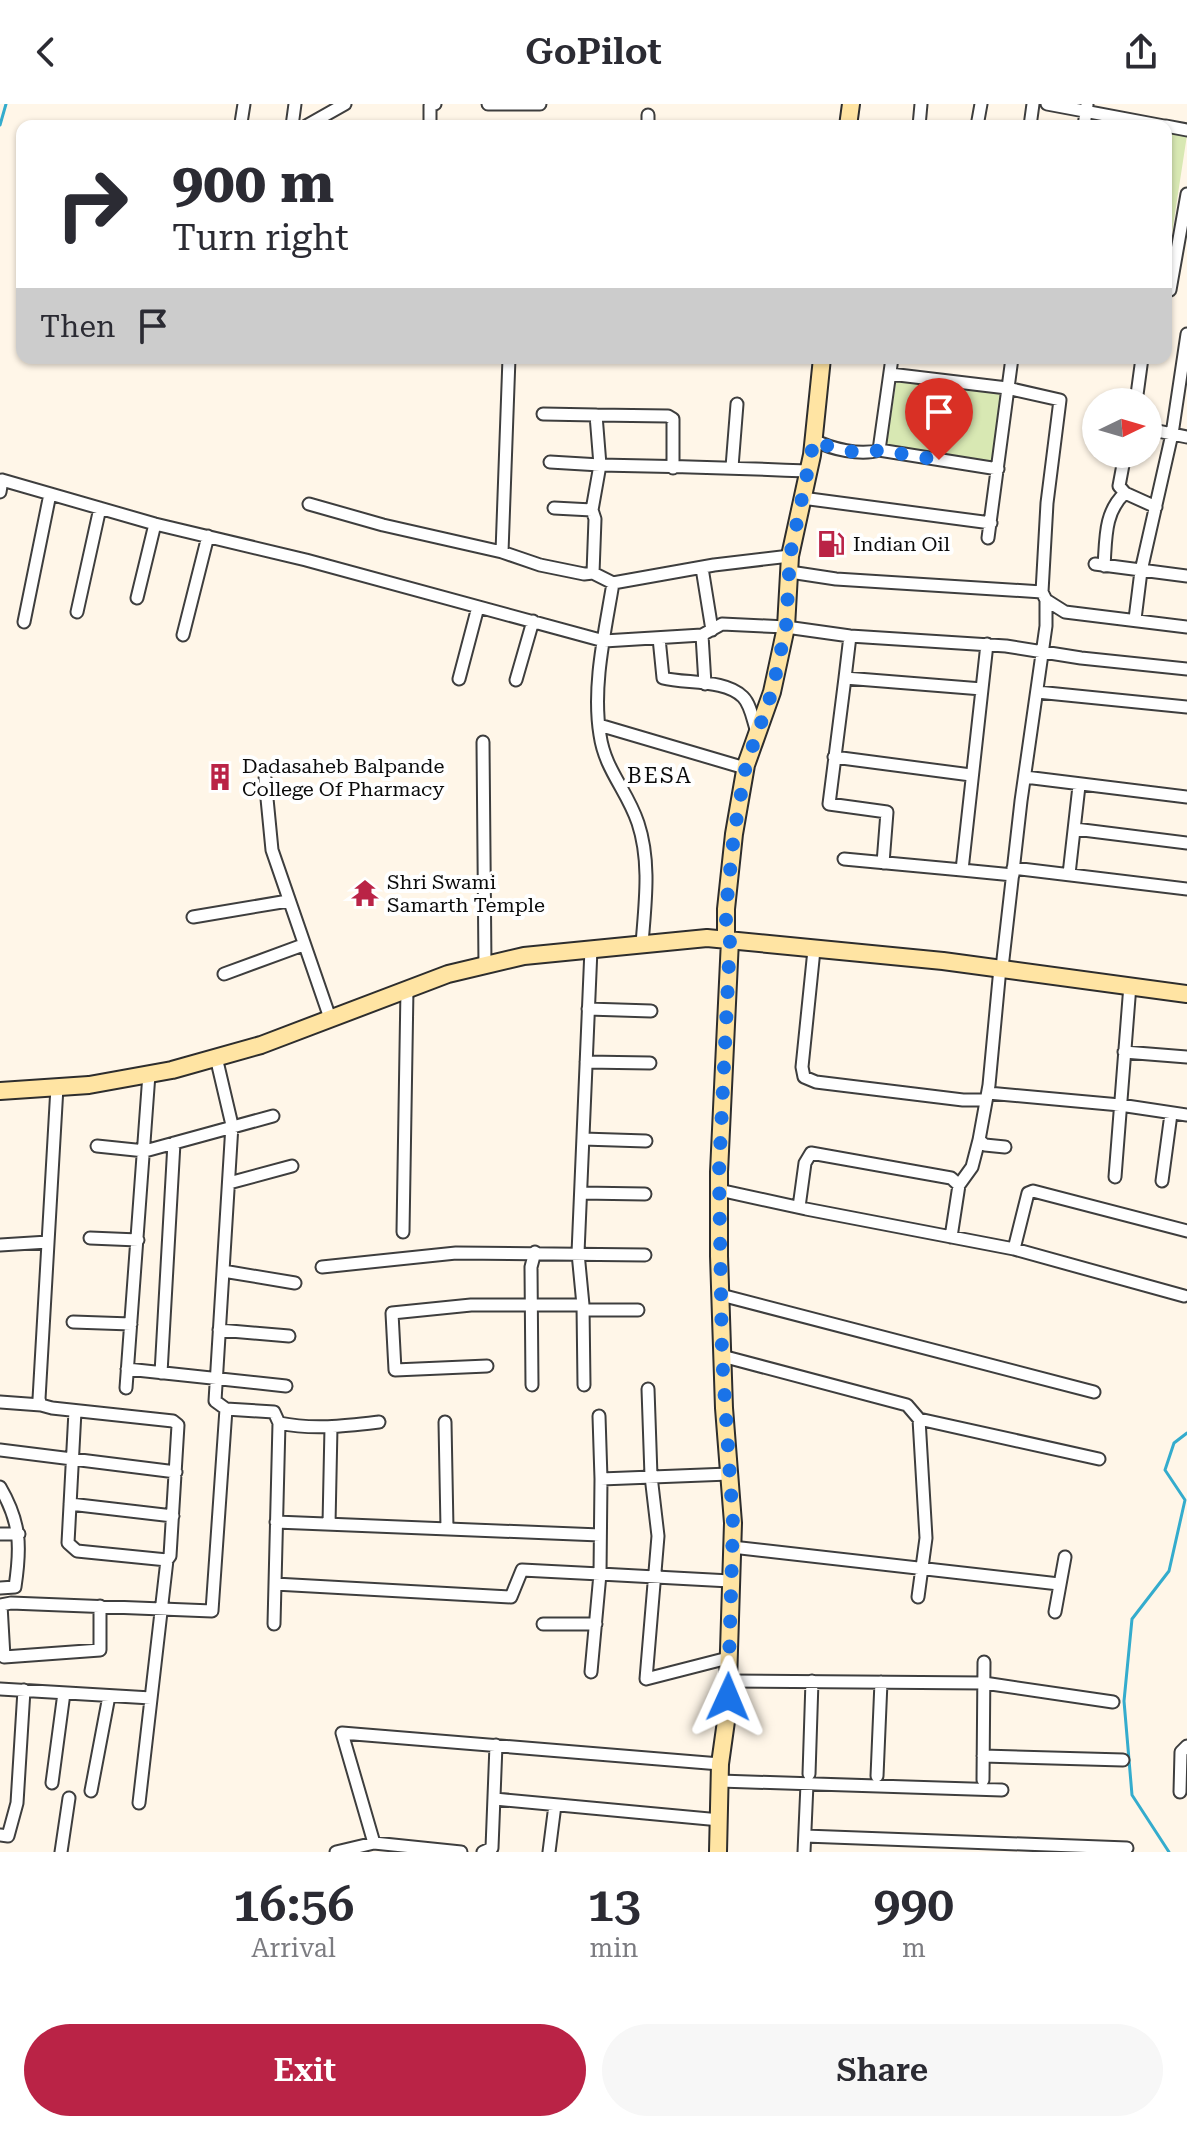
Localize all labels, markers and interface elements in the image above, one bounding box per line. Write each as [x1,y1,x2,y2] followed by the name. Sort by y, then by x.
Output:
[24,30,68,74] icon: back
[1119,30,1163,74] icon: share
[525,31,662,73] text: GoPilot
[172,150,334,216] text: 900 m
[40,152,144,256] icon: right
[172,217,349,259] text: Turn right
[131,304,175,348] icon: arrive
[40,309,115,344] text: Then
[905,378,973,460] pin
[1082,388,1162,468] north arrow
[1082,388,1162,468] map controls
[917,390,961,434] icon: arrive
[816,529,846,559] fuel station icon: Indian Oil
[853,532,950,556] place label: Indian Oil
[242,754,444,801] place label: Dadasaheb Balpande College Of Pharmacy
[205,762,235,792] building icon: Dadasaheb Balpande College Of Pharmacy
[627,763,693,788] district label: BESA
[387,870,545,917] place label: Shri Swami Samarth Temple
[350,878,380,908] temple icon: Shri Swami Samarth Temple
[686,1655,770,1739] position arrow
[233,1877,354,1933] text: 16:56
[587,1877,641,1933] text: 13
[874,1877,954,1933] text: 990
[251,1933,336,1963] text: Arrival
[590,1933,638,1963] text: min
[902,1933,926,1963] text: m
[24,2024,586,2116] button: Exit
[602,2024,1163,2116] button: Share

